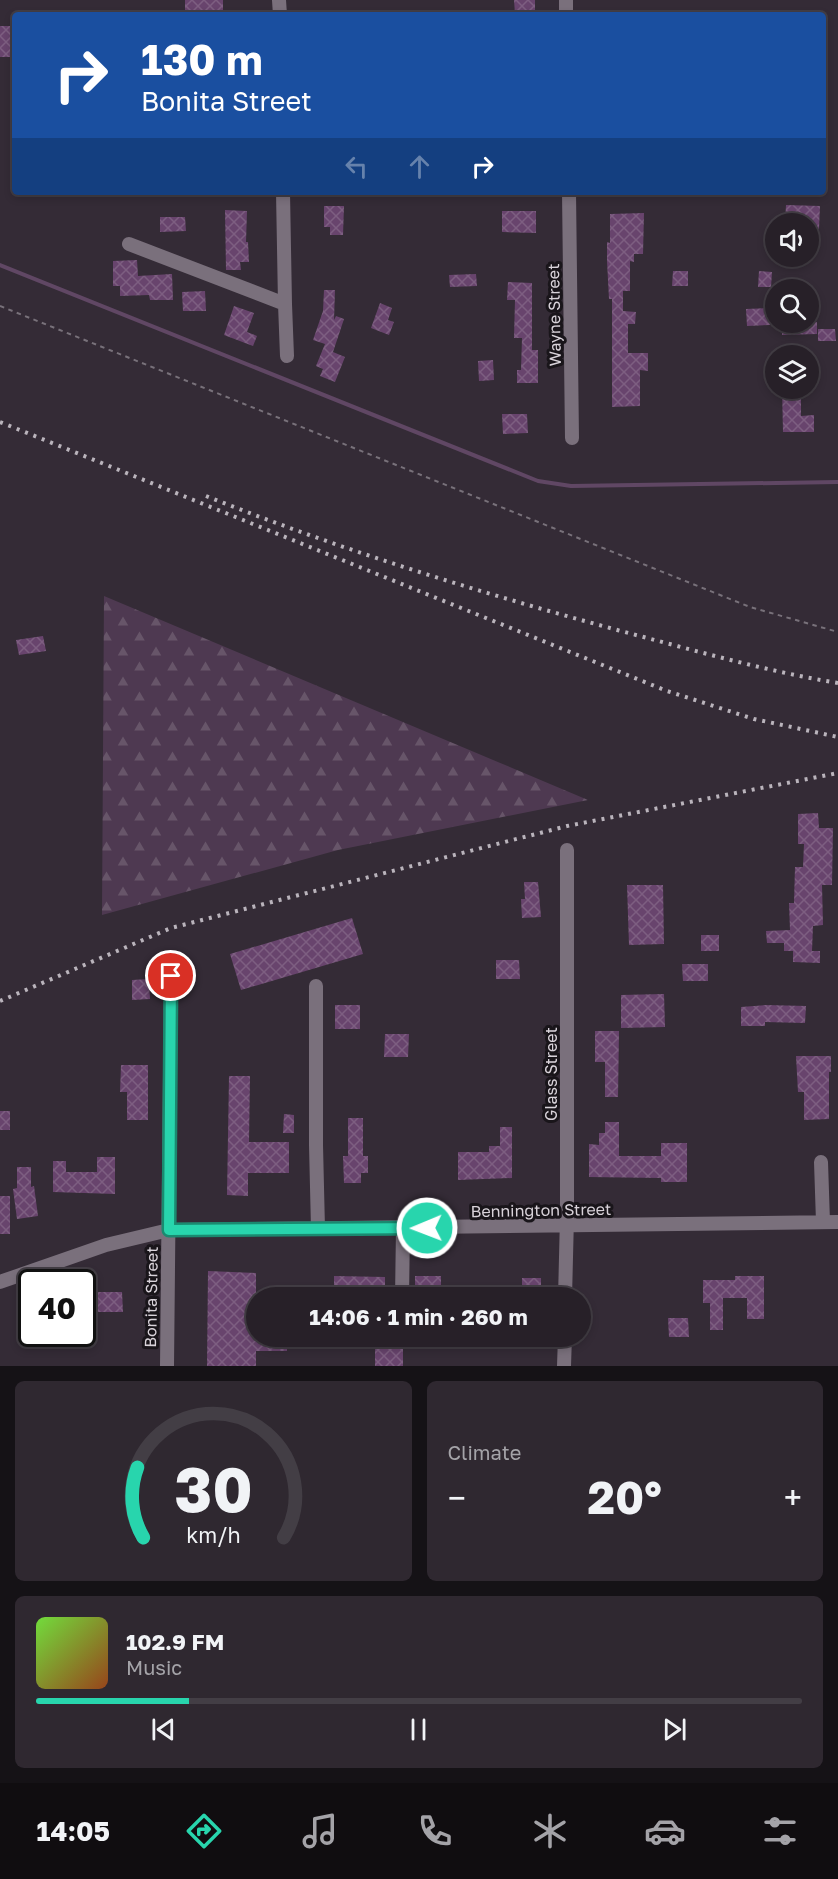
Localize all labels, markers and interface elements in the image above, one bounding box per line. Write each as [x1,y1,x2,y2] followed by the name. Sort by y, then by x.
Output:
[141,34,263,84] text: 130 m
[42,36,120,114] icon: right
[141,85,312,117] text: Bonita Street
[340,150,373,183] icon: left
[403,150,436,183] icon: ahead
[466,150,499,183] icon: right
[765,213,819,399] map controls
[765,213,819,267] button: sound
[543,263,565,367] street label: Wayne Street
[765,279,819,333] button: search
[765,345,819,399] button: layers
[145,950,196,1001] pin
[154,959,187,992] icon: arrive
[541,1027,561,1121] street label: Glass Street
[395,1196,459,1260] position arrow
[470,1199,612,1221] street label: Bennington Street
[140,1246,162,1348] street label: Bonita Street
[18,1269,96,1347] speed limit sign: 40
[309,1303,528,1330] text: 14:06 · 1 min · 260 m
[448,1440,521,1464] text: Climate
[174,1451,253,1526] text: 30
[588,1470,662,1524] text: 20°
[448,1478,466,1517] text: −
[784,1478,802,1517] text: +
[186,1522,241,1548] text: km/h
[126,1628,224,1655] text: 102.9 FM
[126,1655,182,1679] text: Music
[147,1713,180,1746] icon: previous
[402,1713,435,1746] icon: pause
[658,1713,691,1746] icon: next
[183,1810,225,1852] icon: directions
[299,1810,341,1852] icon: music
[414,1810,456,1852] icon: phone
[529,1810,571,1852] icon: climate
[644,1810,686,1852] icon: car
[759,1810,801,1852] icon: filters
[37,1815,110,1847] text: 14:05

